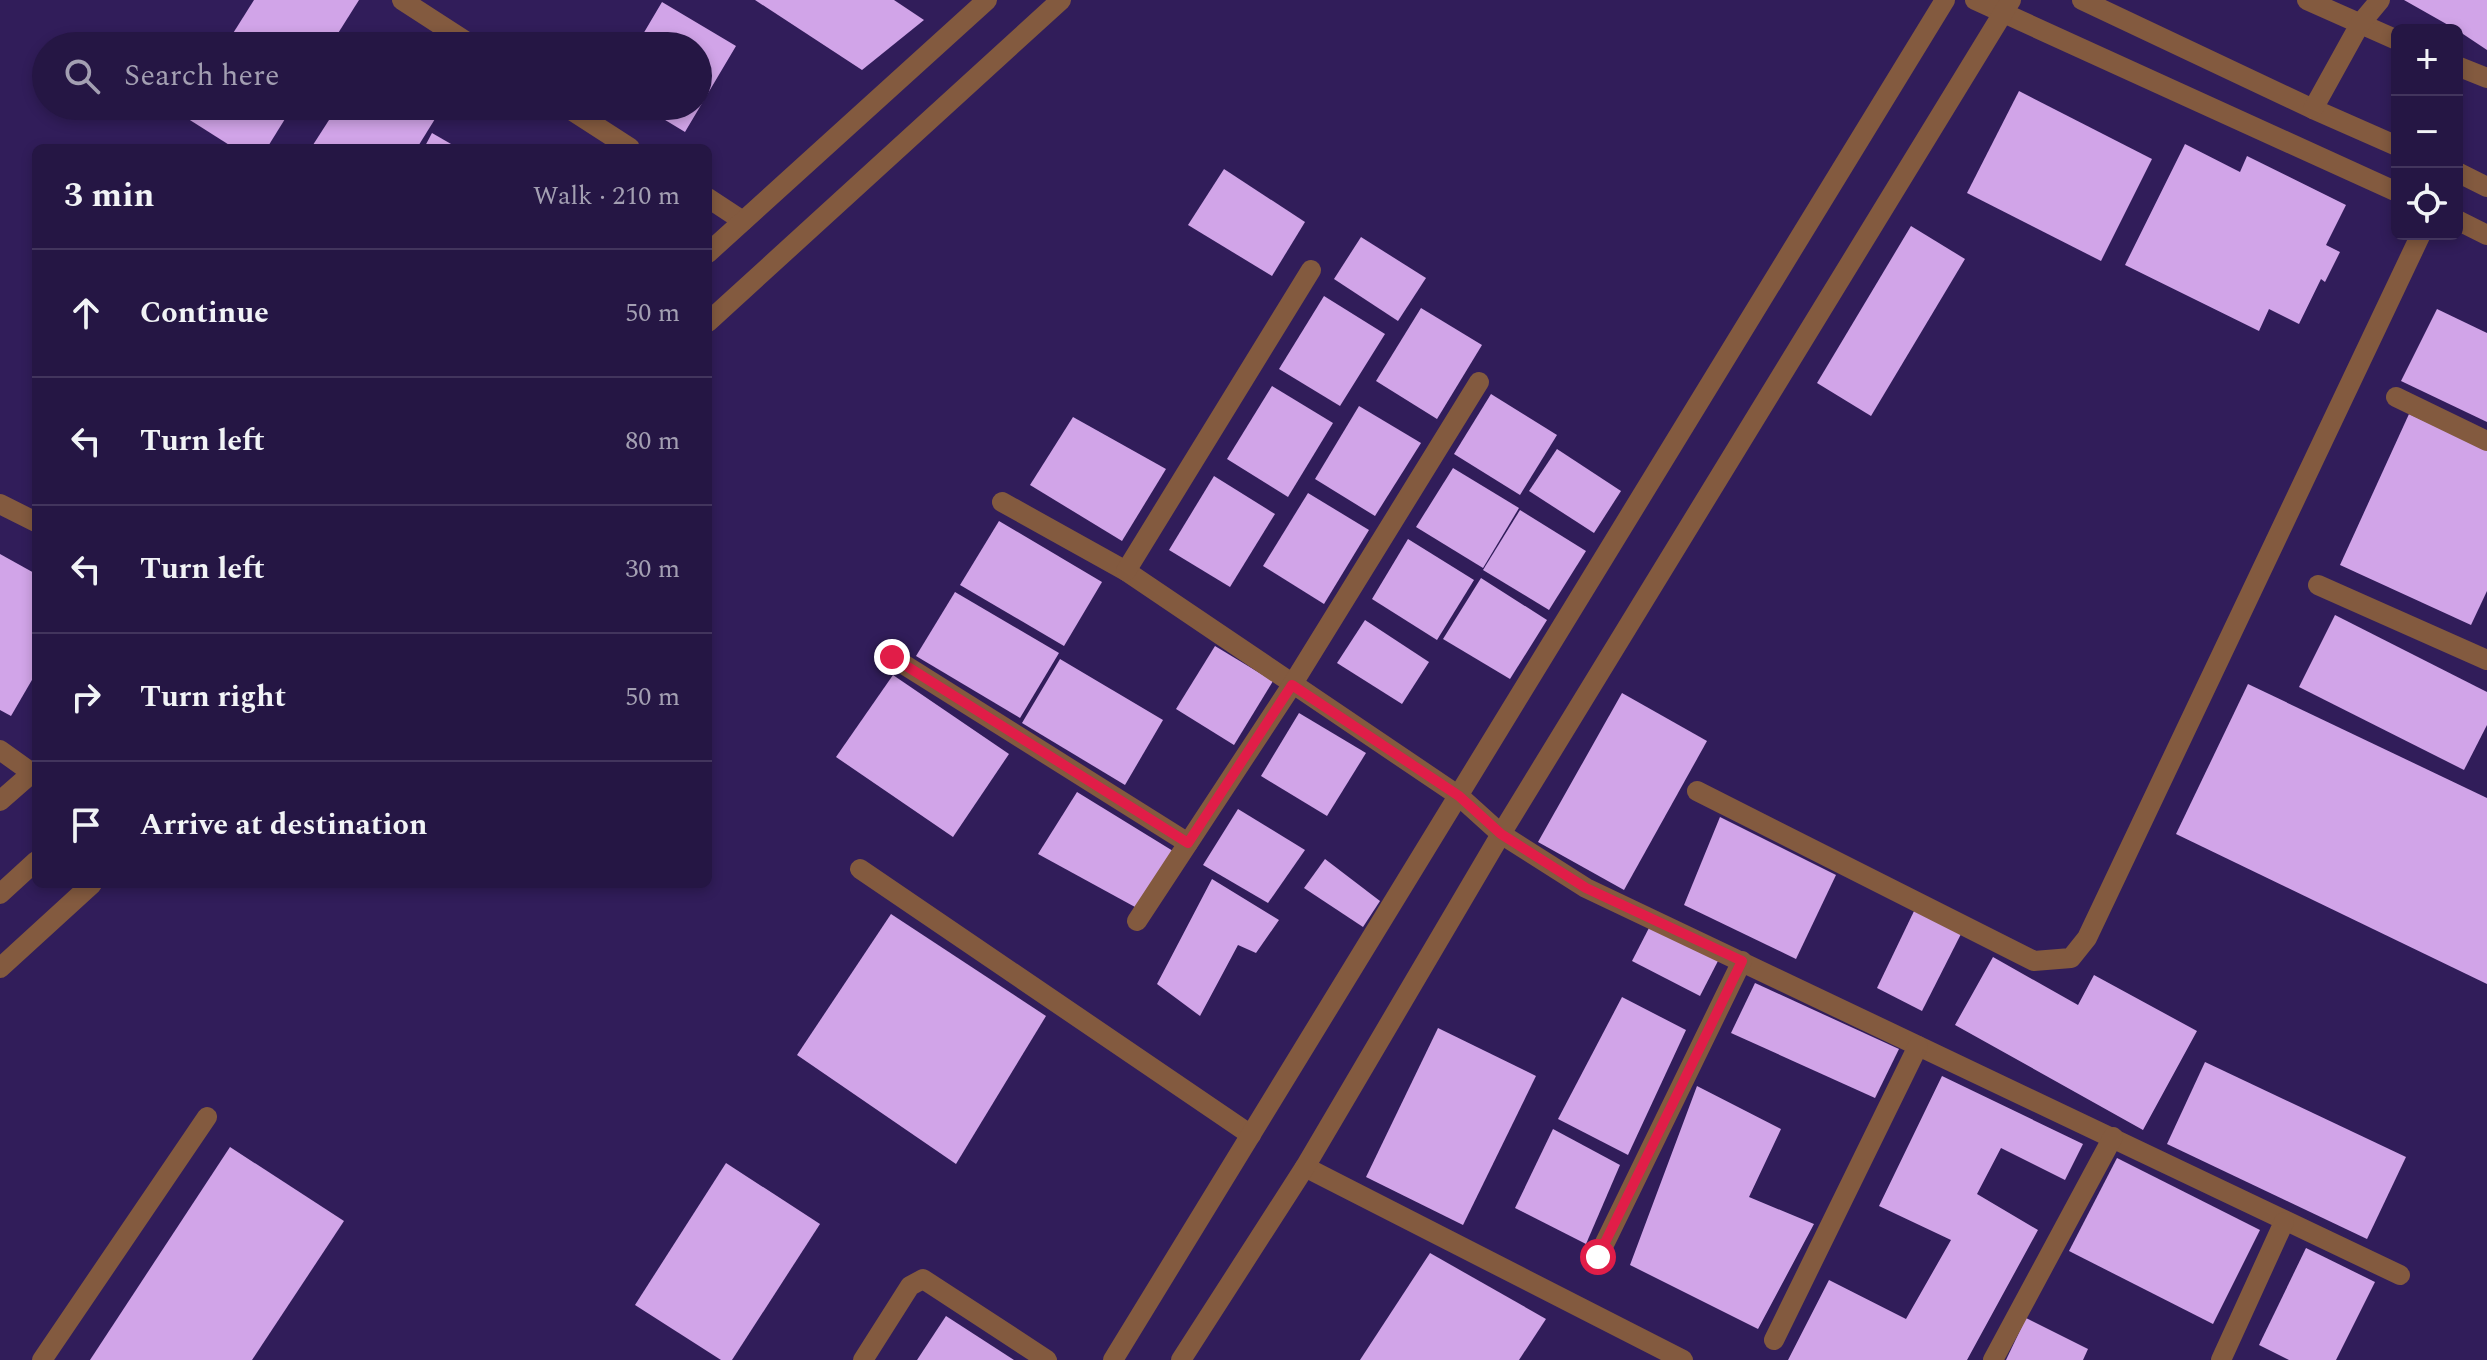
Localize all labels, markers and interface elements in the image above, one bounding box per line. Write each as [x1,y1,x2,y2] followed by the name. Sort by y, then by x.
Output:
[2391,24,2463,240] map controls
[2391,24,2463,96] button: +
[32,32,712,120] search box
[124,53,280,99] text: Search here
[60,54,104,98] icon: search
[2391,96,2463,168] button: −
[2391,168,2463,240] button: locate
[64,170,154,222] text: 3 min
[533,176,680,216] text: Walk · 210 m
[140,290,269,336] text: Continue
[64,291,108,335] icon: ahead
[625,293,680,333] text: 50 m
[140,418,265,464] text: Turn left
[64,419,108,463] icon: left
[625,421,680,461] text: 80 m
[140,546,265,592] text: Turn left
[64,547,108,591] icon: left
[625,549,680,589] text: 30 m
[874,639,910,675] route end
[140,674,286,720] text: Turn right
[64,675,108,719] icon: right
[625,677,680,717] text: 50 m
[140,802,427,848] text: Arrive at destination
[64,803,108,847] icon: arrive
[1580,1239,1616,1275] route start

